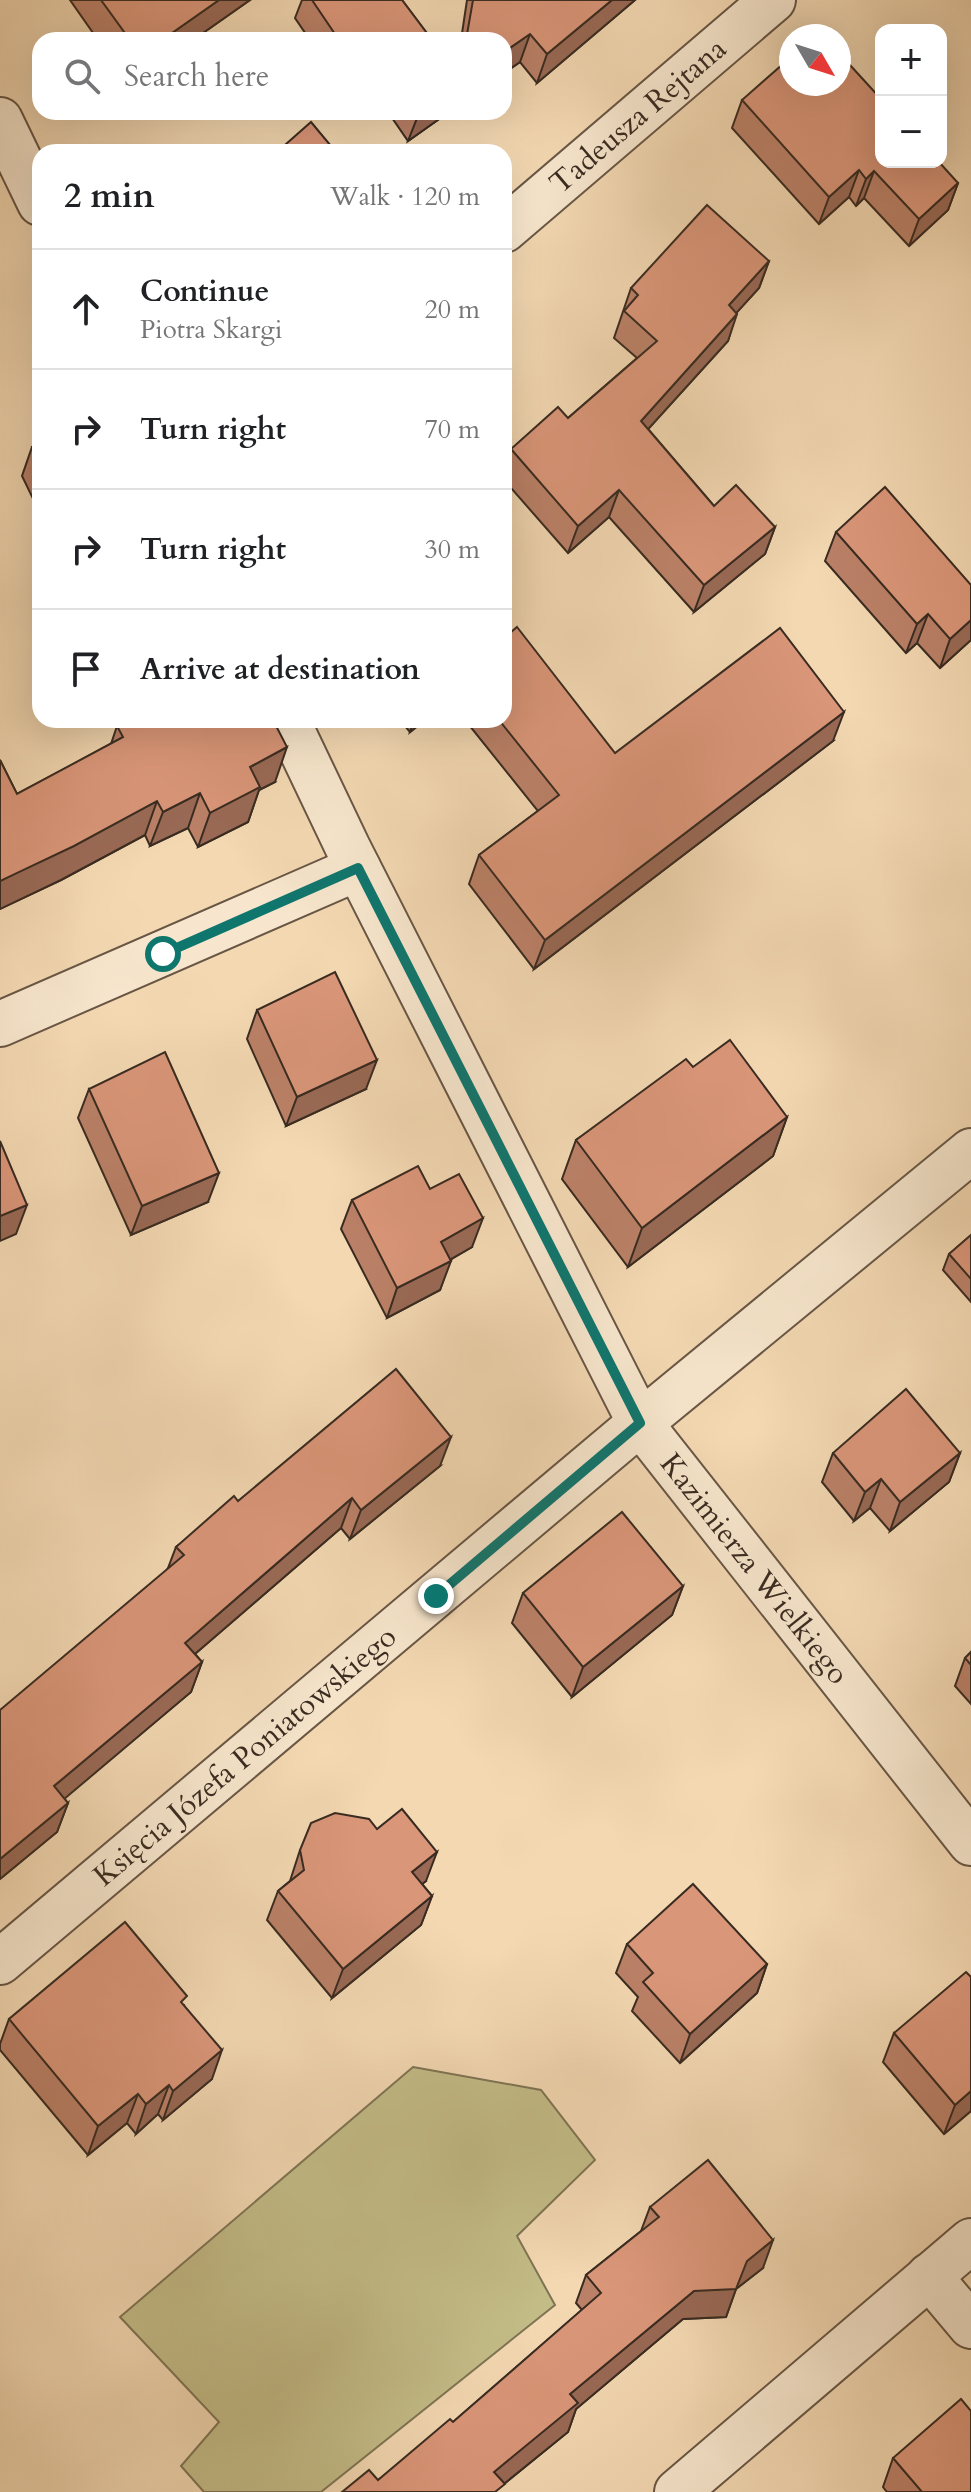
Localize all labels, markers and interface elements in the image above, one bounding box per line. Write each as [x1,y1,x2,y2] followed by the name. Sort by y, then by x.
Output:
[779,24,851,96] north arrow
[875,24,947,168] map controls
[875,24,947,96] button: +
[541,29,735,203] street label: Tadeusza Rejtana
[32,32,512,120] search box
[60,54,104,98] icon: search
[124,56,269,97] text: Search here
[875,96,947,168] button: −
[64,173,155,219] text: 2 min
[330,179,480,214] text: Walk · 120 m
[140,271,269,312] text: Continue
[64,287,108,331] icon: ahead
[424,292,480,327] text: 20 m
[140,312,282,347] text: Piotra Skargi
[64,407,108,451] icon: right
[140,409,286,450] text: Turn right
[424,412,480,447] text: 70 m
[64,527,108,571] icon: right
[140,529,286,570] text: Turn right
[424,532,480,567] text: 30 m
[64,647,108,691] icon: arrive
[140,649,420,690] text: Arrive at destination
[145,936,181,972] route start
[650,1445,858,1693] street label: Kazimierza Wielkiego
[418,1578,454,1614] route end
[85,1617,405,1896] street label: Księcia Józefa Poniatowskiego

